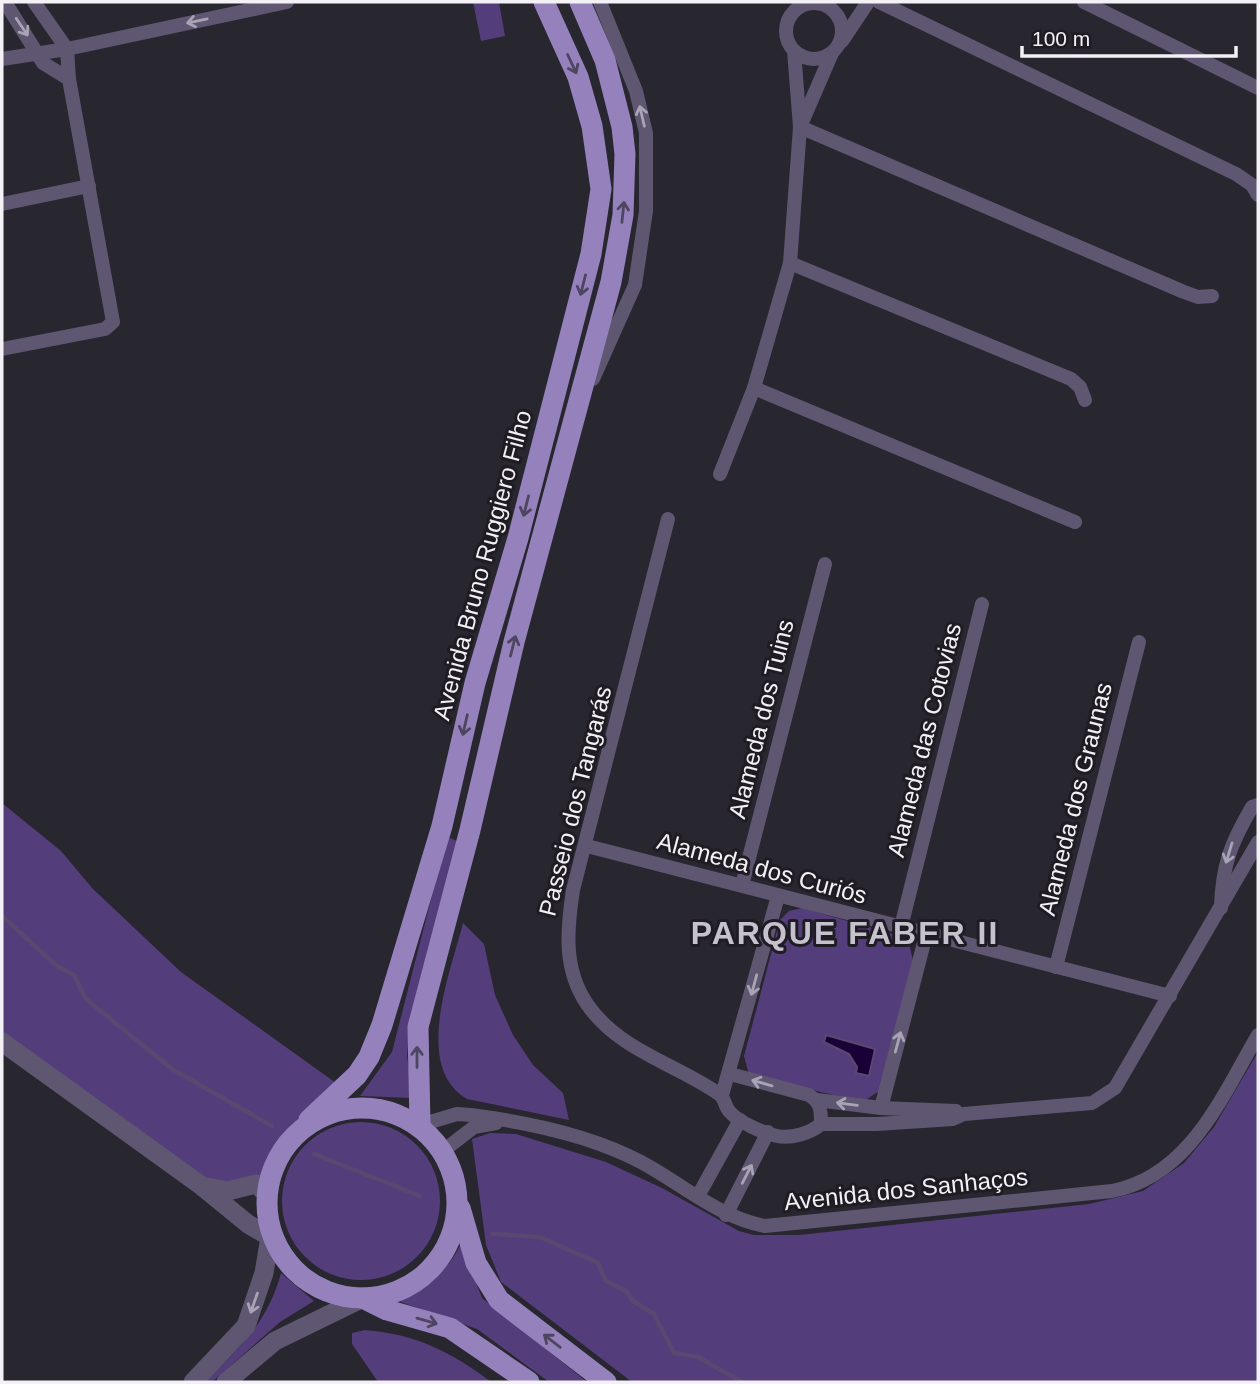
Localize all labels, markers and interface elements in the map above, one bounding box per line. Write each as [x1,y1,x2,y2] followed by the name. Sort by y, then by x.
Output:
[1022,14,1236,58] scale bar
[186,15,209,29] one-way arrow
[14,17,29,36] one-way arrow
[1032,27,1090,50] text: 100 m
[565,53,579,74] one-way arrow
[634,105,648,128] one-way arrow
[617,201,630,223] one-way arrow
[576,274,589,296] one-way arrow
[428,407,536,723] street label: Avenida Bruno Ruggiero Filho
[519,494,532,517] one-way arrow
[723,617,799,821] street label: Alameda dos Tuins
[882,620,966,860] street label: Alameda das Cotovias
[507,635,521,658] one-way arrow
[1033,680,1117,918] street label: Alameda dos Graunas
[533,683,617,919] street label: Passeio dos Tangarás
[458,713,472,736] one-way arrow
[654,827,870,909] street label: Alameda dos Curiós
[1221,842,1234,864] one-way arrow
[691,915,999,951] district label: PARQUE FABER II
[746,974,759,996] one-way arrow
[892,1031,905,1054] one-way arrow
[410,1046,424,1069] one-way arrow
[751,1075,773,1088] one-way arrow
[836,1097,859,1110] one-way arrow
[783,1163,1029,1215] street label: Avenida dos Sanhaços
[740,1164,754,1184] one-way arrow
[247,1292,260,1314] one-way arrow
[416,1316,438,1329] one-way arrow
[543,1333,561,1348] one-way arrow

